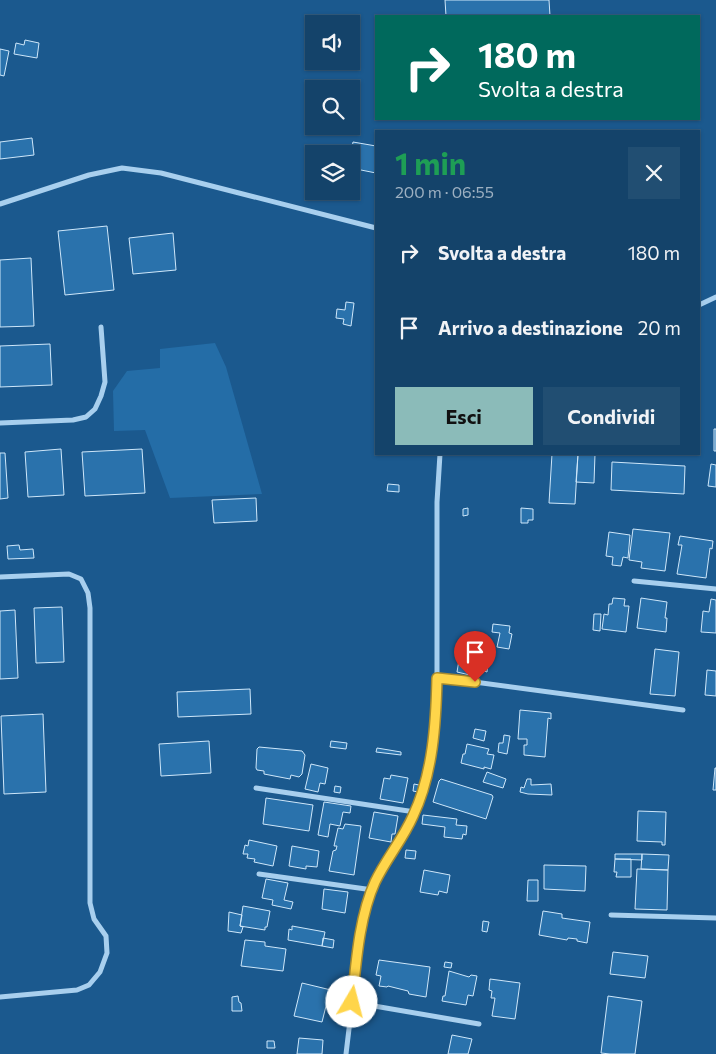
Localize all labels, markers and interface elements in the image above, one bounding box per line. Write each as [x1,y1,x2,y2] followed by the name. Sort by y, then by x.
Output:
[305,15,360,200] map controls
[305,15,360,70] button: sound
[478,32,576,75] text: 180 m
[395,35,460,100] icon: right
[478,75,624,102] text: Svolta a destra
[305,80,360,135] button: search
[395,144,466,181] text: 1 min
[305,145,360,200] button: layers
[628,147,680,199] button: close
[395,182,494,201] text: 200 m · 06:55
[395,239,423,267] icon: right
[438,241,566,264] text: Svolta a destra
[628,241,680,264] text: 180 m
[395,314,423,342] icon: arrive
[438,316,623,339] text: Arrivo a destinazione
[638,316,681,339] text: 20 m
[395,387,533,445] button: Esci
[543,387,680,445] button: Condividi
[454,631,496,682] pin
[461,638,489,666] icon: arrive
[325,975,377,1027] position arrow

